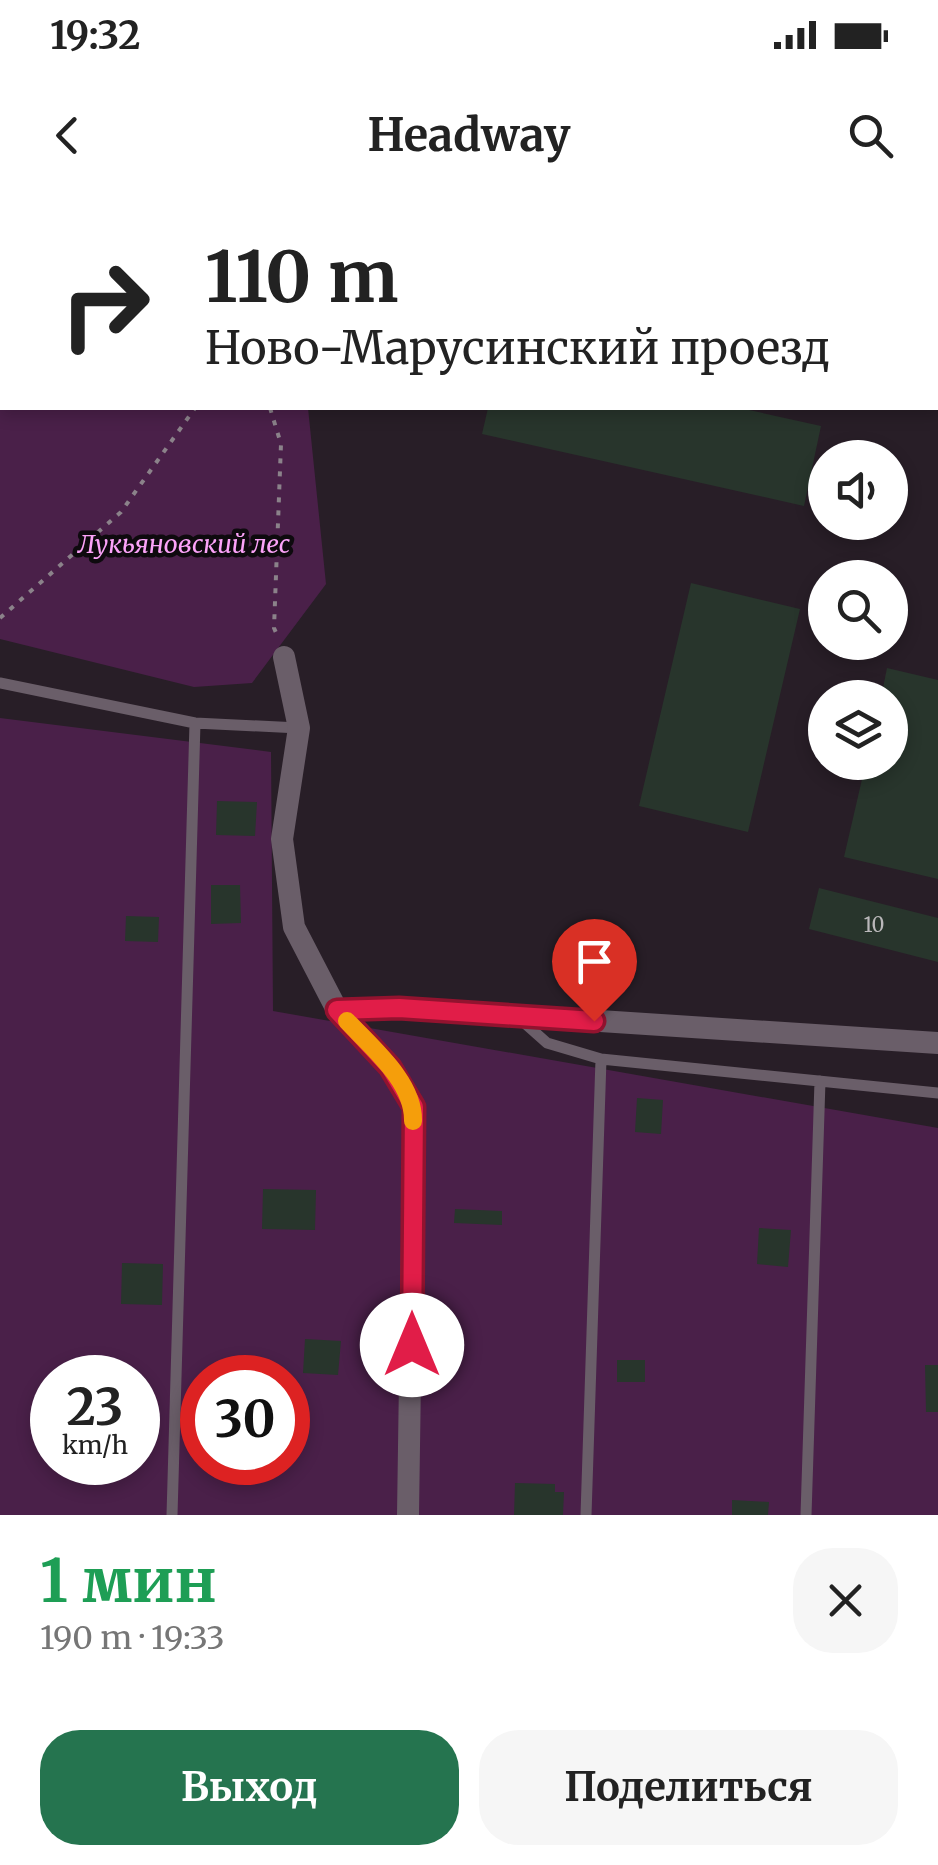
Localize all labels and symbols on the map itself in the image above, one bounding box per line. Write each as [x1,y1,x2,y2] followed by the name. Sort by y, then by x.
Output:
[77,528,291,560] park label: Лукьяновский лес
[863,912,885,937] house number: 10
[552,919,637,1022] pin
[360,1293,464,1397] position arrow
[180,1355,310,1485] speed limit sign: 30

